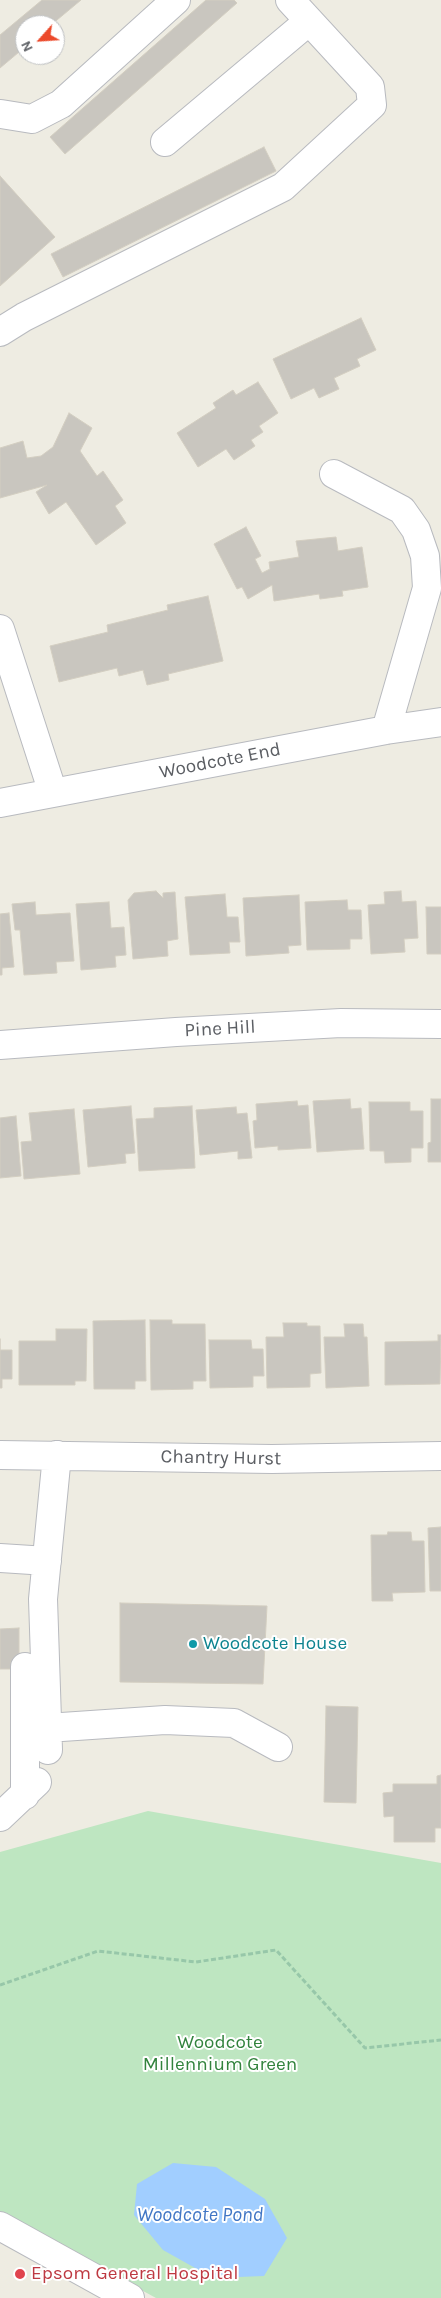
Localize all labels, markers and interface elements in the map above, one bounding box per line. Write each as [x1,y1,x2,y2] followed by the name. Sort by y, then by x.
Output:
[15,15,65,65] north arrow
[17,38,37,55] text: N
[157,738,283,784] street label: Woodcote End
[184,1016,256,1042] street label: Pine Hill
[161,1446,281,1470] street label: Chantry Hurst
[203,1633,347,1655] place label: Woodcote House
[187,1638,199,1650] marker: Woodcote House
[143,2032,297,2076] park label: Woodcote Millennium Green
[137,2203,263,2227] water label: Woodcote Pond
[31,2263,239,2285] place label: Epsom General Hospital
[13,2267,27,2281] marker: Epsom General Hospital

